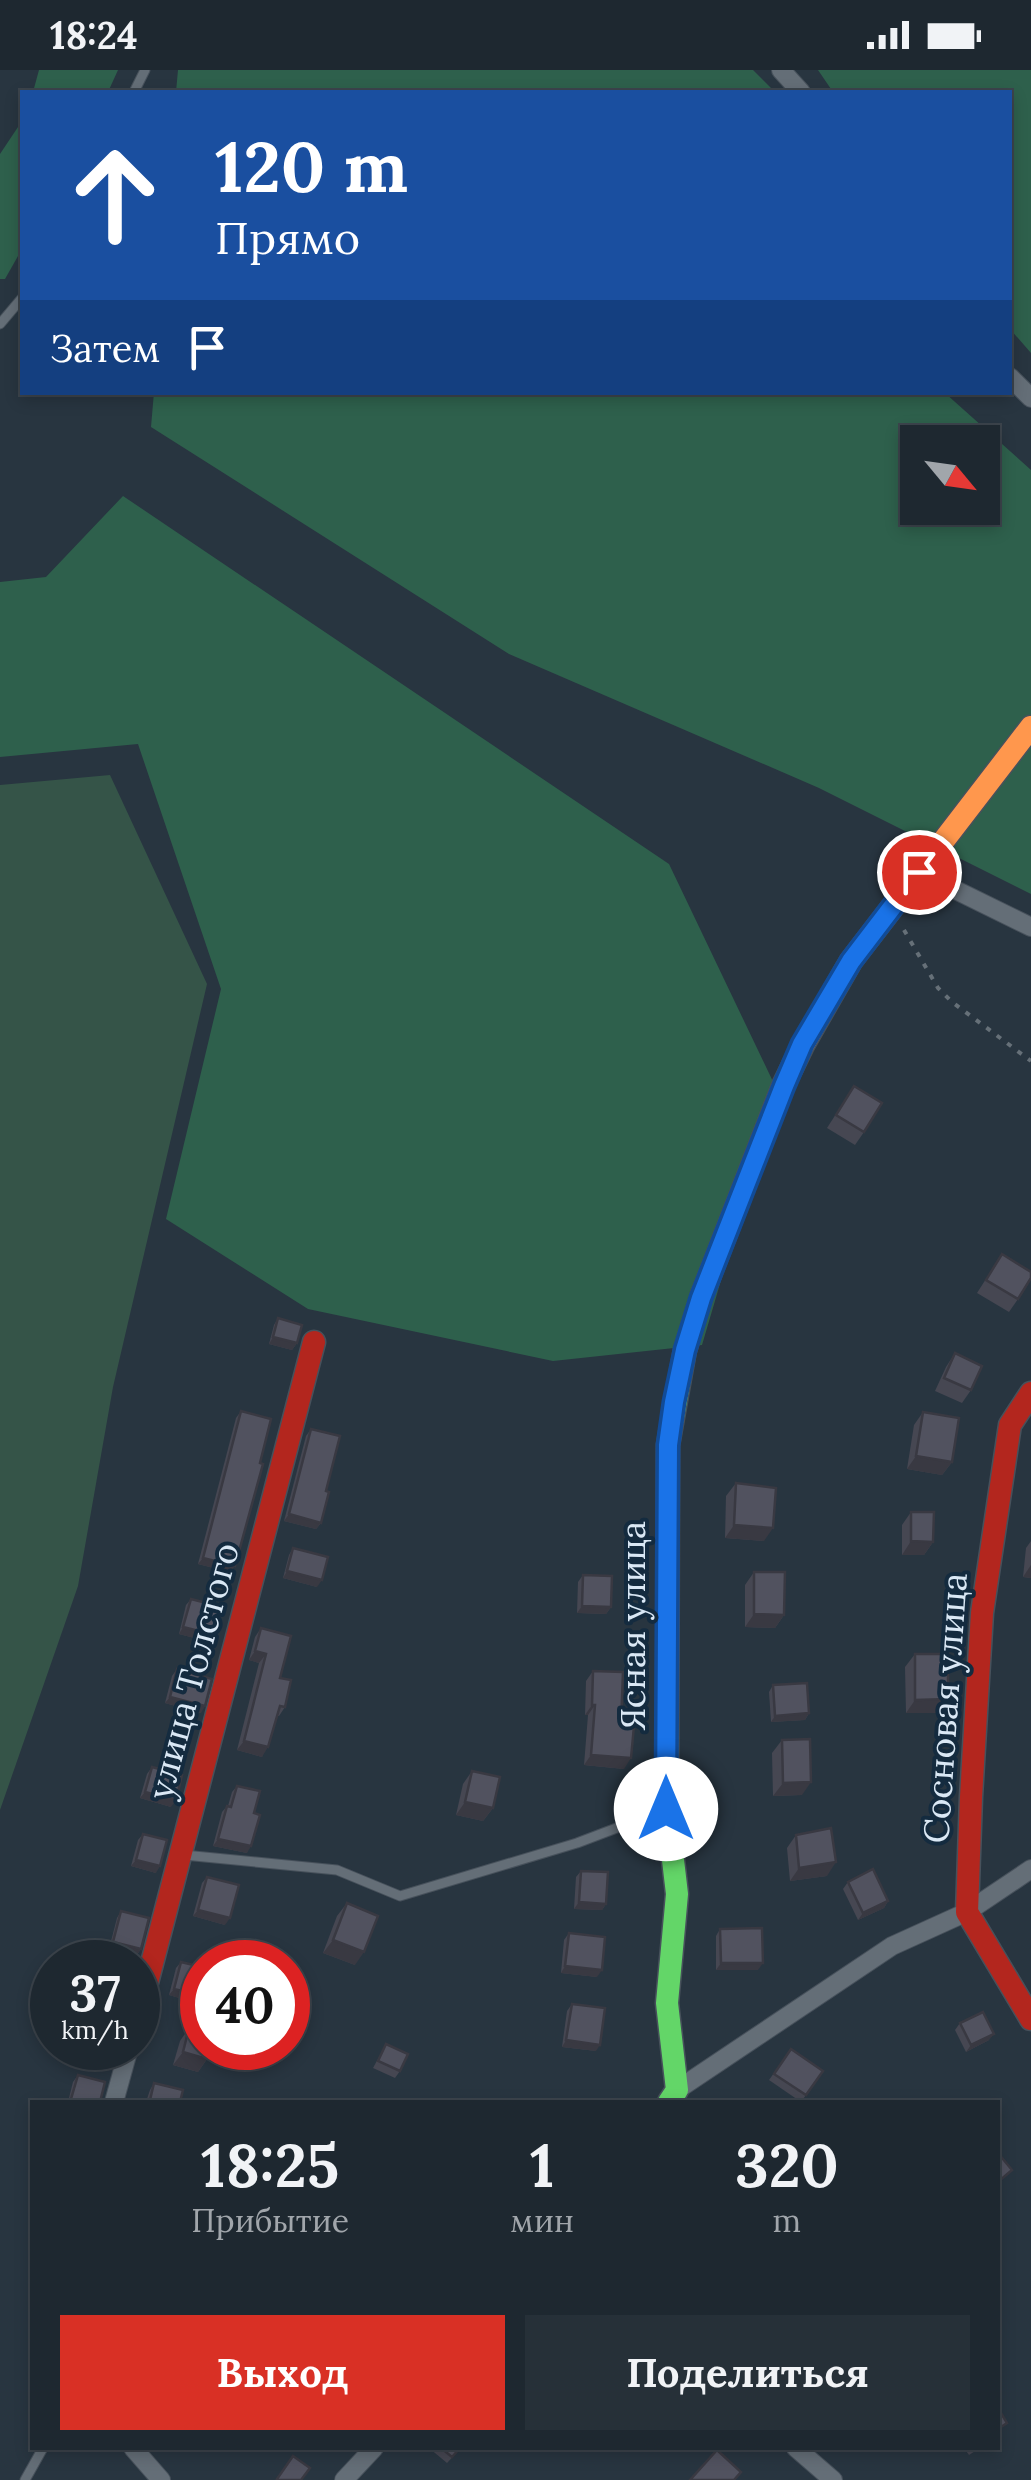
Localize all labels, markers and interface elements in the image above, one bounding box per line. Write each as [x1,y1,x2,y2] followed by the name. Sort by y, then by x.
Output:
[50,11,138,59] text: 18:24
[215,122,408,211] text: 120 m
[50,130,180,260] icon: ahead
[215,209,360,266] text: Прямо
[180,320,235,375] icon: arrive
[50,324,160,372] text: Затем
[900,425,1000,525] north arrow
[900,425,1000,525] map controls
[877,830,962,915] pin
[892,845,947,900] icon: arrive
[610,1521,655,1731] street label: Ясная улица
[137,1538,249,1804] street label: улица Толстого
[913,1571,977,1845] street label: Сосновая улица
[614,1757,718,1861] position arrow
[180,1940,310,2070] speed limit sign: 40
[69,1961,121,2025] text: 37
[61,2014,129,2046] text: km/h
[201,2127,339,2203] text: 18:25
[530,2127,554,2203] text: 1
[735,2127,839,2203] text: 320
[191,2200,349,2241] text: Прибытие
[510,2200,574,2241] text: мин
[773,2200,801,2241] text: m
[60,2315,505,2430] button: Выход
[525,2315,970,2430] button: Поделиться

